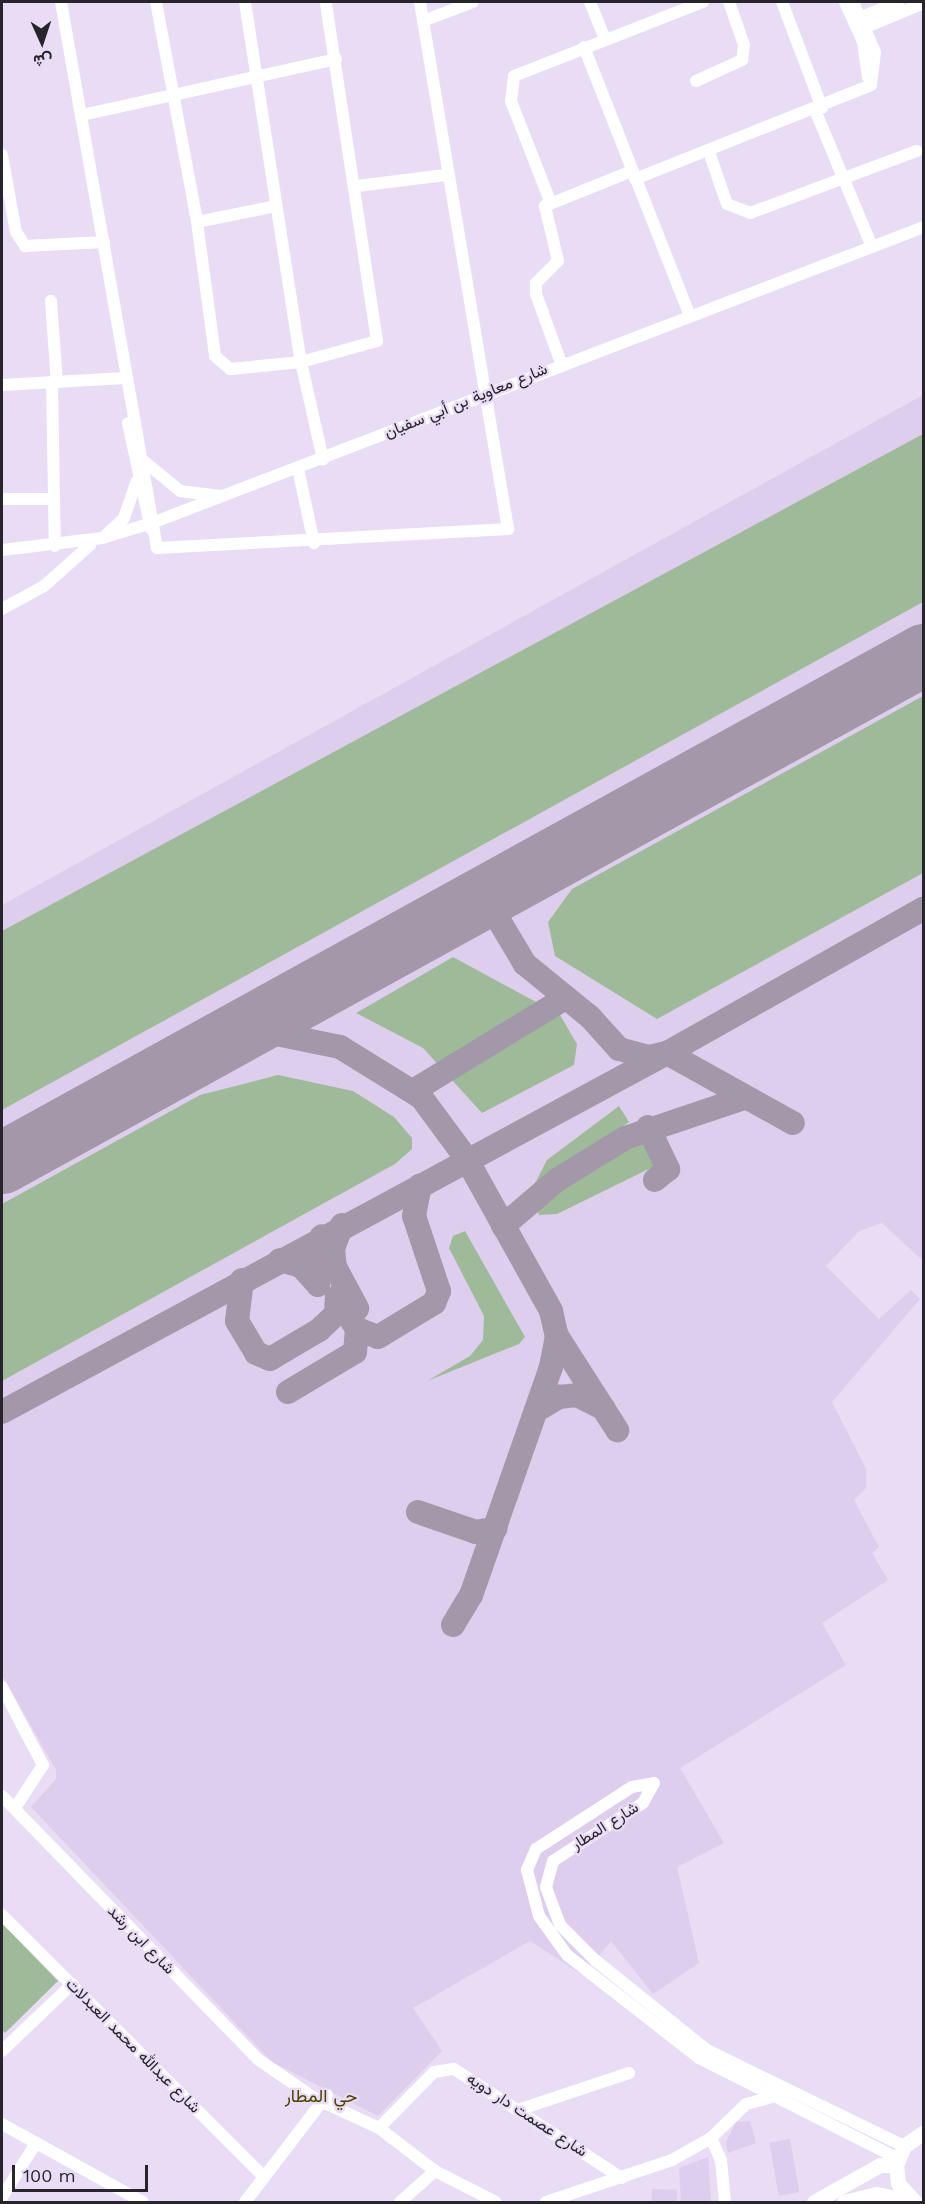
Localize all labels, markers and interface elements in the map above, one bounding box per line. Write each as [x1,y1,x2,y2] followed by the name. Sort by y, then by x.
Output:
[12,12,72,72] north arrow
[33,50,53,70] text: ش
[382,359,550,443] street label: شارع معاوية بن أبي سفيان
[568,1798,642,1854] street label: شارع المطار
[103,1902,179,1978] street label: شارع ابن رشد
[62,1975,204,2117] street label: شارع عبدالله محمد العبدلات
[463,2069,591,2161] street label: شارع عصمت دار دويه
[285,2085,357,2107] district label: حي المطار
[15,2153,152,2191] scale bar
[23,2165,76,2186] text: 100 m

